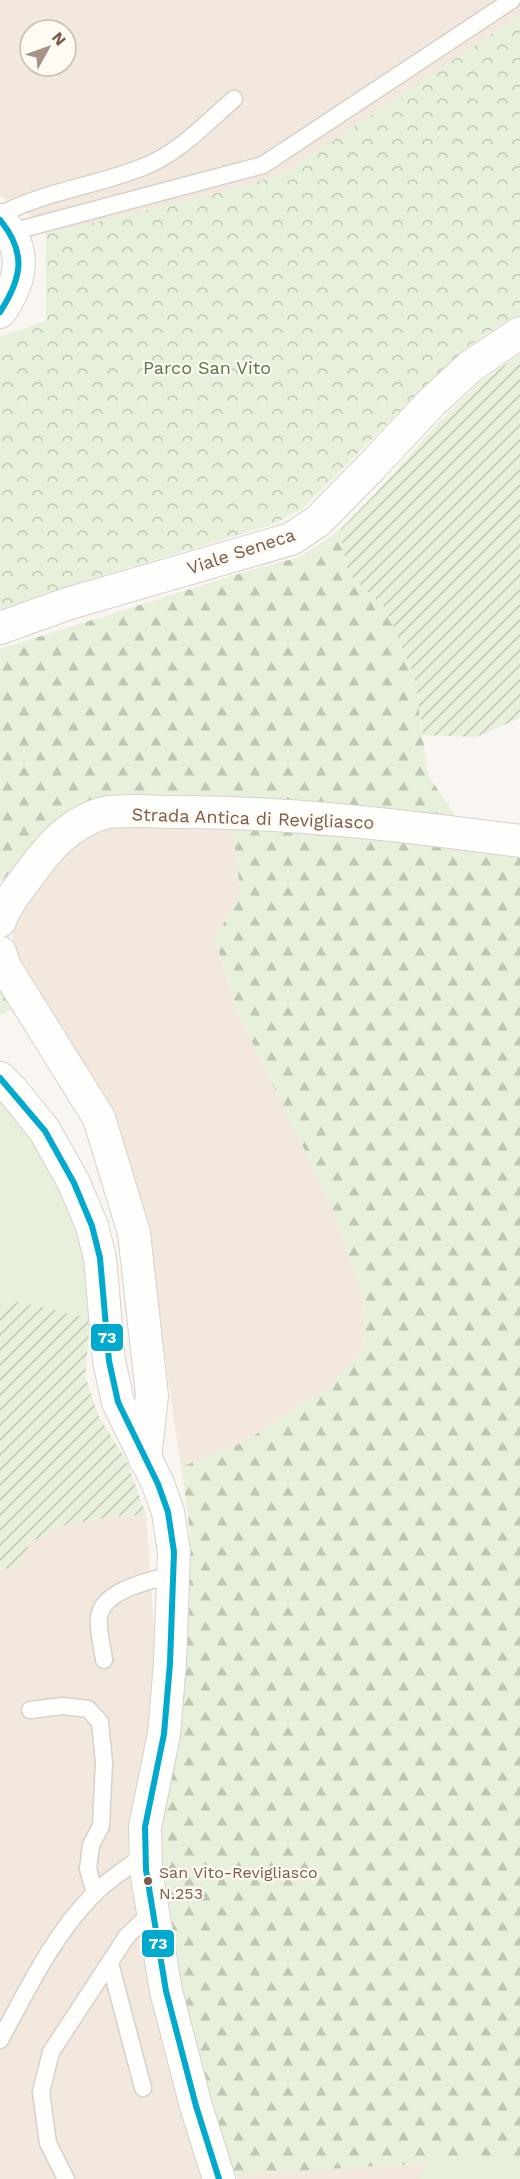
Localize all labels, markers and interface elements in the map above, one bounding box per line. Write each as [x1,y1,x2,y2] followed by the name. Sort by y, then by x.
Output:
[18,18,78,78] north arrow
[48,28,70,49] text: N
[143,357,271,378] park label: Parco San Vito
[184,524,298,578] street label: Viale Seneca
[131,803,375,833] street label: Strada Antica di Revigliasco
[90,1323,124,1352] line badge: 73
[97,1328,117,1347] text: 73
[159,1863,318,1903] place label: San Vito-Revigliasco N.253
[142,1875,154,1887] marker: San Vito-Revigliasco N.253
[141,1929,175,1958] line badge: 73
[148,1934,168,1953] text: 73

